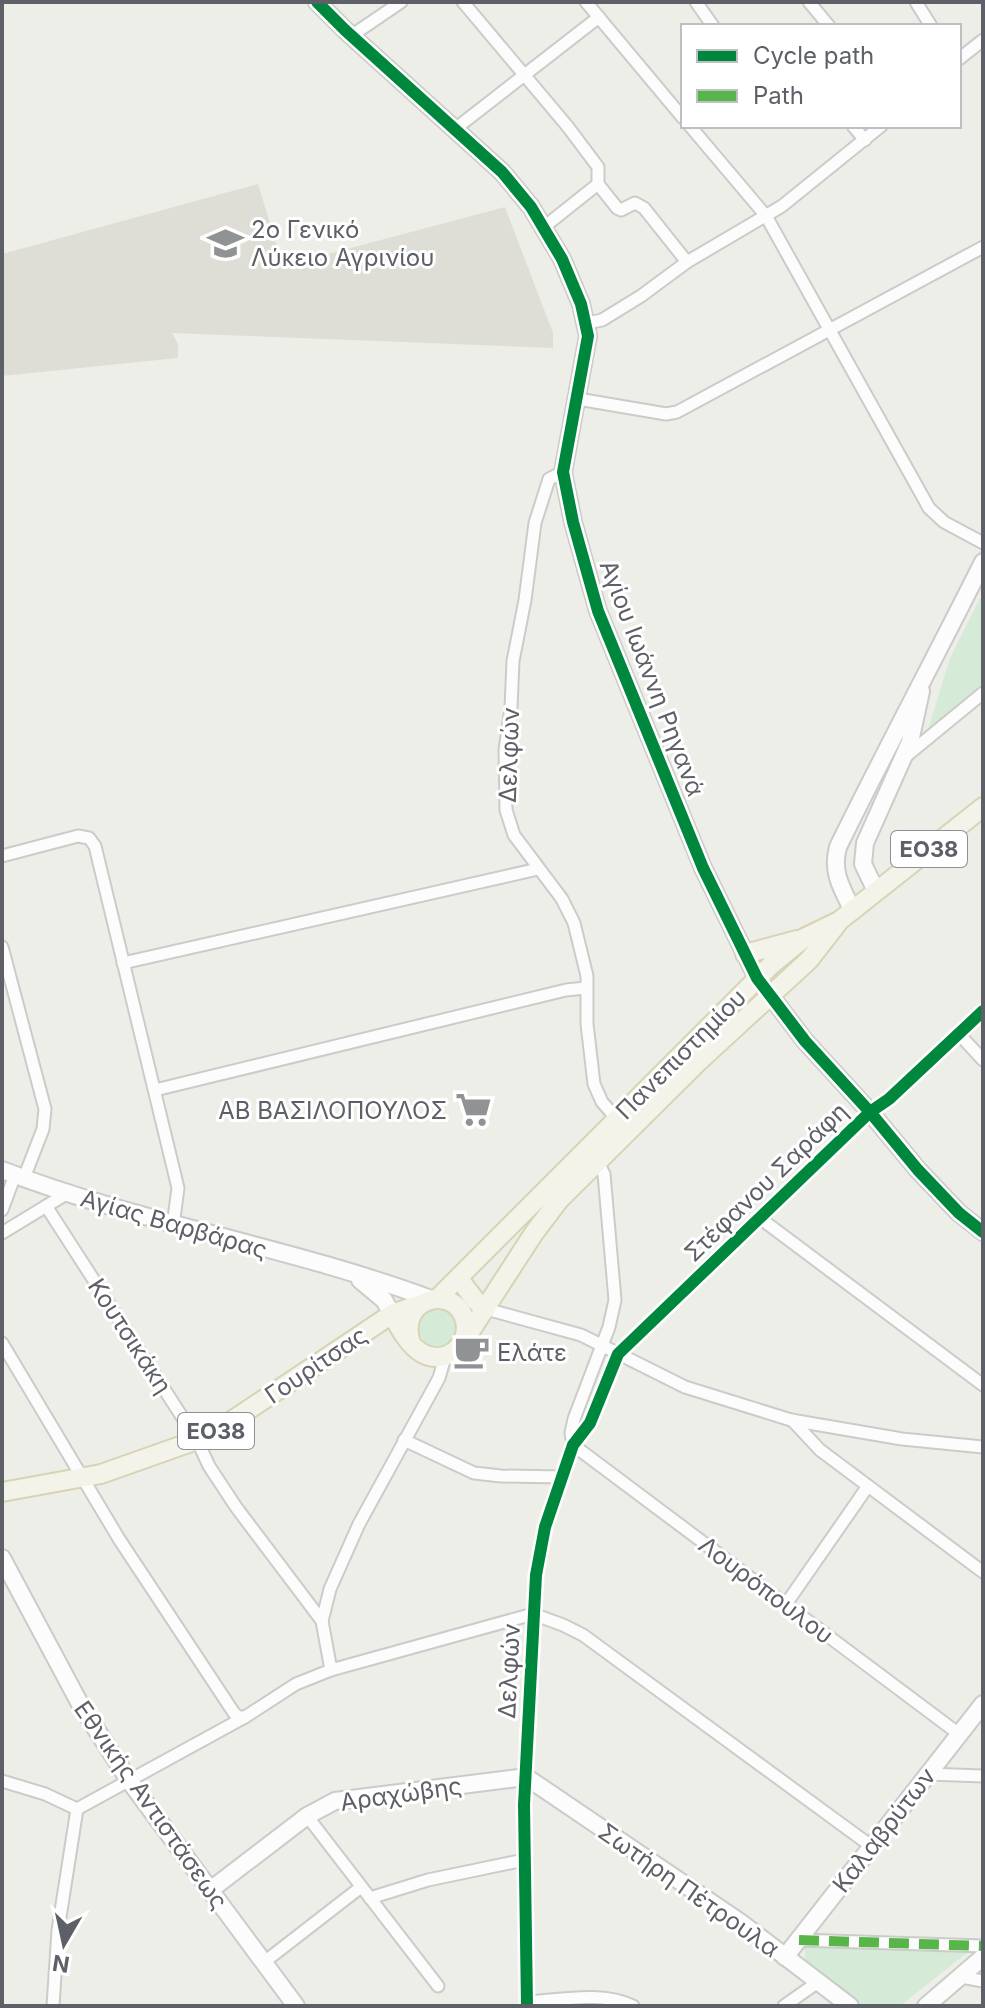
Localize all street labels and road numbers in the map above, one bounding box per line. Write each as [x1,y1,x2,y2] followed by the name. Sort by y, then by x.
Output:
[594,556,710,800] street label: Αγίου Ιωάννη Ρηγανά
[493,707,525,803] street label: Δελφών
[891,831,967,867] road number: ΕΟ38
[610,983,752,1125] street label: Πανεπιστημίου
[678,1097,854,1267] street label: Στέφανου Σαράφη
[77,1184,271,1264] street label: Αγίας Βαρβάρας
[82,1273,178,1399] street label: Κουτσικάκη
[259,1320,373,1410] street label: Γουρίτσας
[178,1413,254,1449] road number: ΕΟ38
[693,1530,839,1650] street label: Λουρόπουλου
[492,1623,526,1719] street label: Δελφών
[68,1695,234,1915] street label: Εθνικής Αντιστάσεως
[826,1762,942,1898] street label: Καλαβρύτων
[338,1771,464,1817] street label: Αραχώβης
[593,1817,785,1963] street label: Σωτήρη Πέτρουλα

